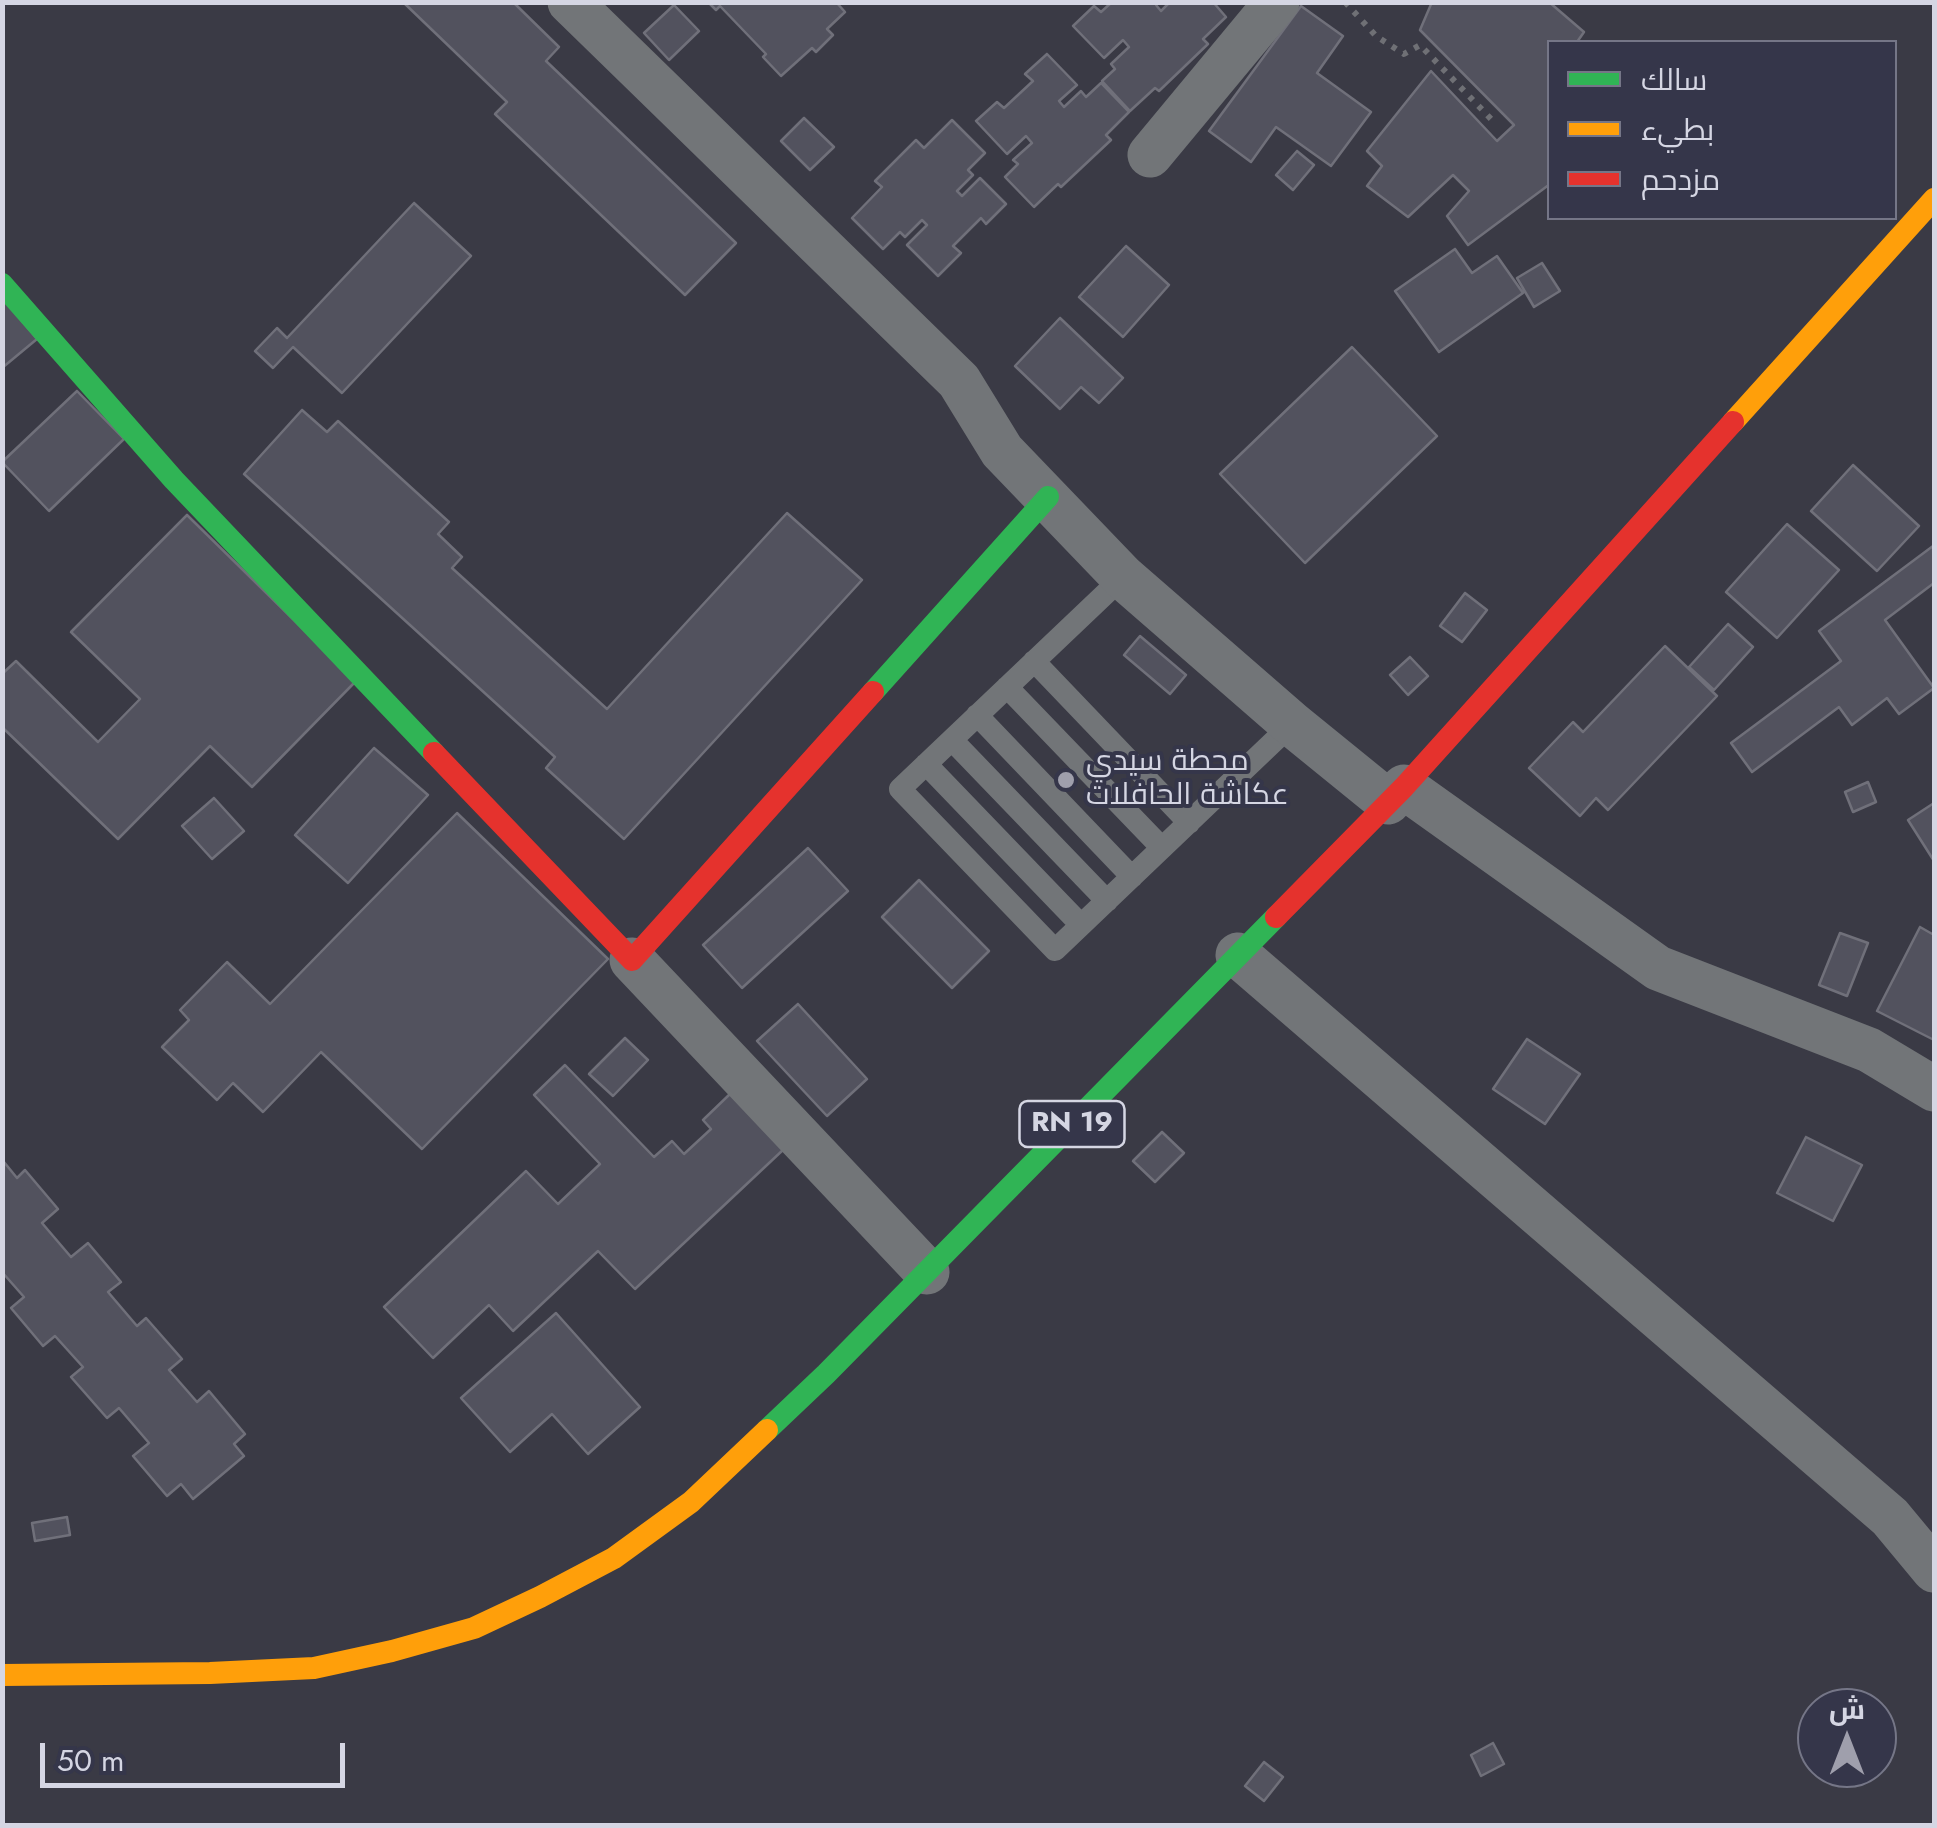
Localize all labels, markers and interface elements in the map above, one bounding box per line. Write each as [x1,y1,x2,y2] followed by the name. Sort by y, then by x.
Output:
[1547,40,1897,220] legend
[1641,58,1707,101] text: سالك
[1641,108,1714,151] text: بطيء
[1641,158,1720,201] text: مزدحم
[1086,745,1289,816] place label: محطة سيدي عكاشة الحافلات
[1055,769,1077,791] marker: محطة سيدي عكاشة الحافلات
[1020,1101,1124,1147] road number: RN 19
[1797,1688,1897,1788] north arrow
[1829,1689,1865,1730] text: ش
[45,1723,350,1785] scale bar
[57,1739,124,1782] text: 50 m

